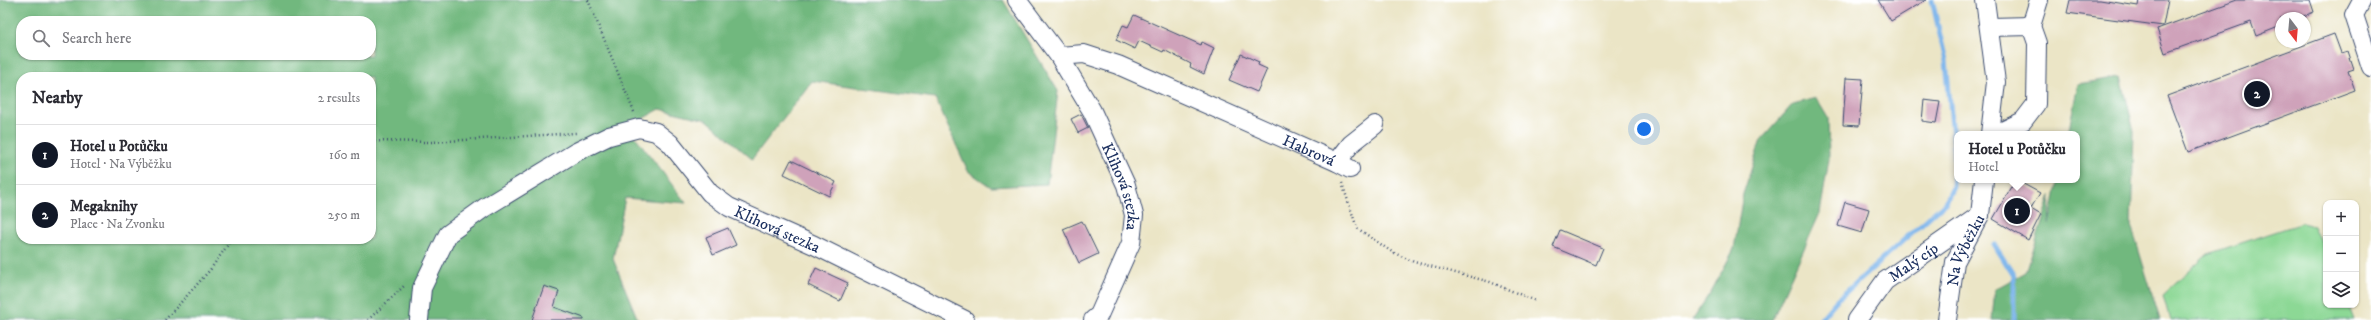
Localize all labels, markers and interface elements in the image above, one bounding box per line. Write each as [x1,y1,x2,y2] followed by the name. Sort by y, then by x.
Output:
[2275,12,2311,48] north arrow
[16,16,376,60] search box
[30,27,52,49] icon: search
[62,29,131,48] text: Search here
[2244,79,2270,109] pin: 2
[32,87,82,109] text: Nearby
[318,90,360,106] text: 2 results
[1634,119,1654,139] your location
[1280,130,1338,171] street label: Habrová
[1954,131,2080,183] popup
[70,137,168,156] text: Hotel u Potůčku
[1097,140,1143,232] street label: Klihová stezka
[1968,140,2066,159] text: Hotel u Potůčku
[43,147,47,163] text: 1
[329,147,360,163] text: 160 m
[70,156,172,172] text: Hotel · Na Výběžku
[1968,159,1999,175] text: Hotel
[2004,196,2030,226] pin: 1
[70,197,137,216] text: Megaknihy
[2323,200,2359,308] map controls
[2323,200,2359,236] button: +
[731,202,824,258] street label: Klihová stezka
[42,207,48,223] text: 2
[328,207,360,223] text: 250 m
[1943,211,1990,287] street label: Na Výběžku
[70,216,165,232] text: Place · Na Zvonku
[2323,236,2359,272] button: −
[1885,238,1942,287] street label: Malý cíp
[2323,272,2359,308] button: layers

